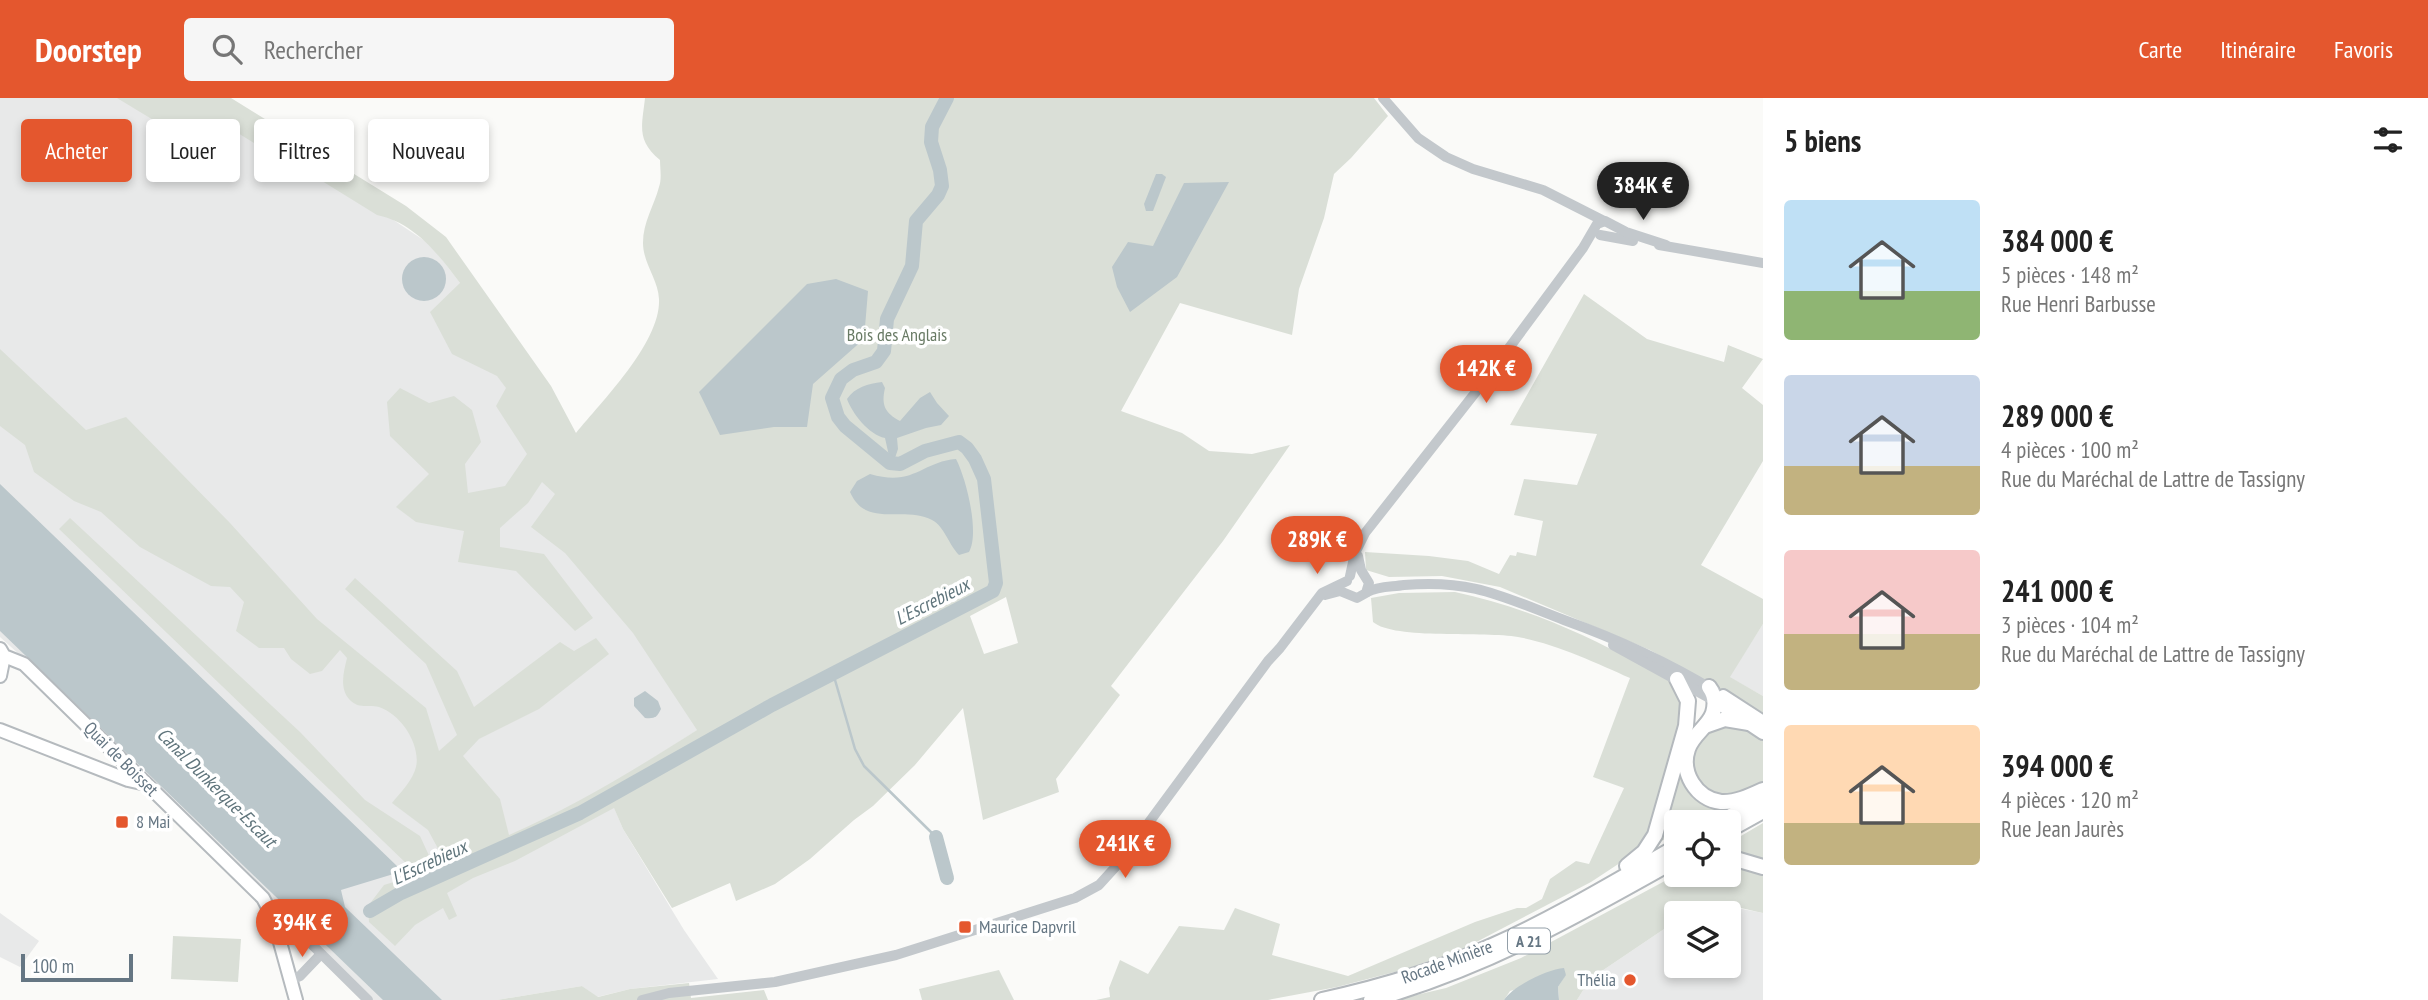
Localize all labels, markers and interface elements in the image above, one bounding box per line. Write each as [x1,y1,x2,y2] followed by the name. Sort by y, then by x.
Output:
[184,18,674,81] search box
[35,28,142,71] text: Doorstep
[208,30,246,68] icon: search
[264,33,363,66] text: Rechercher
[2138,34,2182,65] text: Carte
[2220,34,2296,65] text: Itinéraire
[2334,34,2393,65] text: Favoris
[21,119,132,182] chip: Acheter
[146,119,240,182] chip: Louer
[254,119,354,182] chip: Filtres
[368,119,489,182] chip: Nouveau
[1784,121,1861,160] text: 5 biens
[2369,121,2407,159] icon: filters
[1586,162,1700,222] pin: 384K €
[1613,170,1673,199] text: 384K €
[2001,221,2114,260] text: 384 000 €
[1840,228,1924,312] icon: home
[2001,260,2139,289] text: 5 pièces · 148 m²
[2001,289,2156,318] text: Rue Henri Barbusse
[847,323,947,346] park label: Bois des Anglais
[1429,345,1543,405] pin: 142K €
[1456,353,1516,382] text: 142K €
[2001,396,2114,435] text: 289 000 €
[1840,403,1924,487] icon: home
[2001,435,2139,464] text: 4 pièces · 100 m²
[2001,464,2305,493] text: Rue du Maréchal de Lattre de Tassigny
[1260,517,1374,576] pin: 289K €
[1287,524,1347,553] text: 289K €
[891,571,975,630] water label: L'Escrebieux
[2001,571,2114,610] text: 241 000 €
[1840,578,1924,662] icon: home
[2001,610,2139,639] text: 3 pièces · 104 m²
[2001,639,2305,668] text: Rue du Maréchal de Lattre de Tassigny
[79,716,164,801] street label: Quai de Boisset
[152,722,284,854] water label: Canal Dunkerque-Escaut
[2001,746,2114,785] text: 394 000 €
[1840,753,1924,837] icon: home
[2001,785,2139,814] text: 4 pièces · 120 m²
[136,810,171,833] place label: 8 Mai
[1664,810,1741,978] map controls
[1664,810,1741,887] button: locate
[114,814,130,830] marker: 8 Mai
[2001,814,2124,843] text: Rue Jean Jaurès
[1068,820,1182,880] pin: 241K €
[1095,828,1155,857] text: 241K €
[388,833,472,890] water label: L'Escrebieux
[245,900,359,959] pin: 394K €
[1664,901,1741,978] button: layers
[272,907,332,936] text: 394K €
[979,915,1077,938] place label: Maurice Dapvril
[957,919,973,935] marker: Maurice Dapvril
[1508,928,1550,954] road number: A 21
[1398,934,1496,989] street label: Rocade Minière
[21,951,133,983] scale bar
[32,954,74,978] text: 100 m
[1577,968,1616,991] place label: Thélia
[1622,972,1638,988] marker: Thélia

